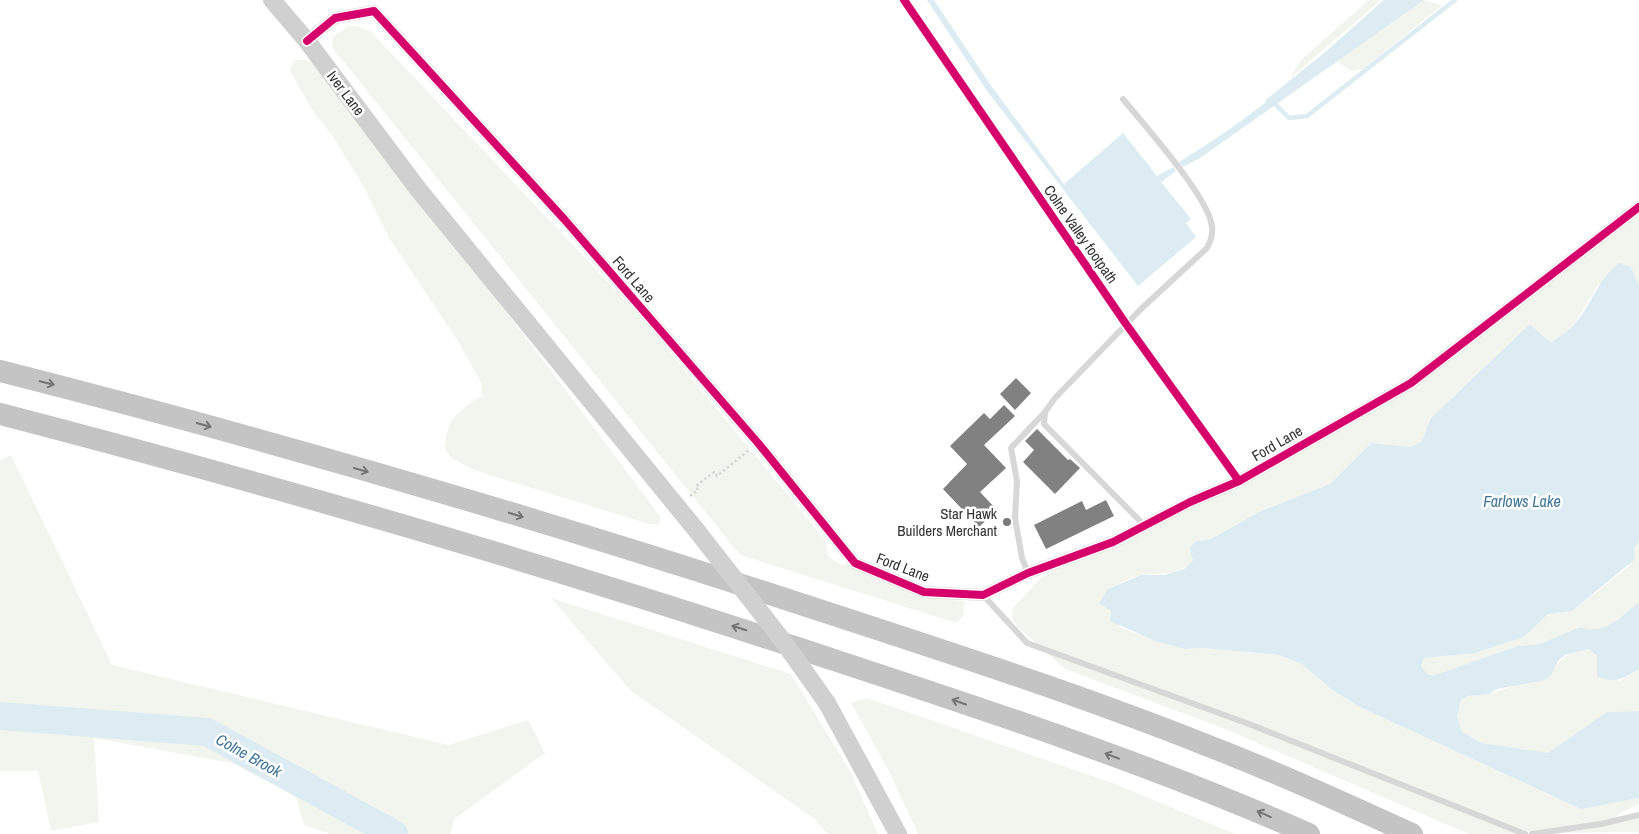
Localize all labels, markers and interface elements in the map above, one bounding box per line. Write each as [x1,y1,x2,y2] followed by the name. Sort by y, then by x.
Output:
[322,66,370,120] street label: Iver Lane
[1039,180,1123,288] street label: Colne Valley footpath
[608,251,660,307] street label: Ford Lane
[39,379,55,388] one-way arrow
[1248,420,1306,466] street label: Ford Lane
[196,421,212,431] one-way arrow
[352,465,368,475] one-way arrow
[1483,490,1561,512] water label: Farlows Lake
[897,503,998,541] place label: Star Hawk Builders Merchant
[508,511,524,521] one-way arrow
[1001,516,1013,528] marker: Star Hawk Builders Merchant
[873,547,933,587] street label: Ford Lane
[731,623,747,633] one-way arrow
[952,697,968,706] one-way arrow
[212,728,286,782] water label: Colne Brook
[1105,751,1120,760] one-way arrow
[1257,809,1272,819] one-way arrow

